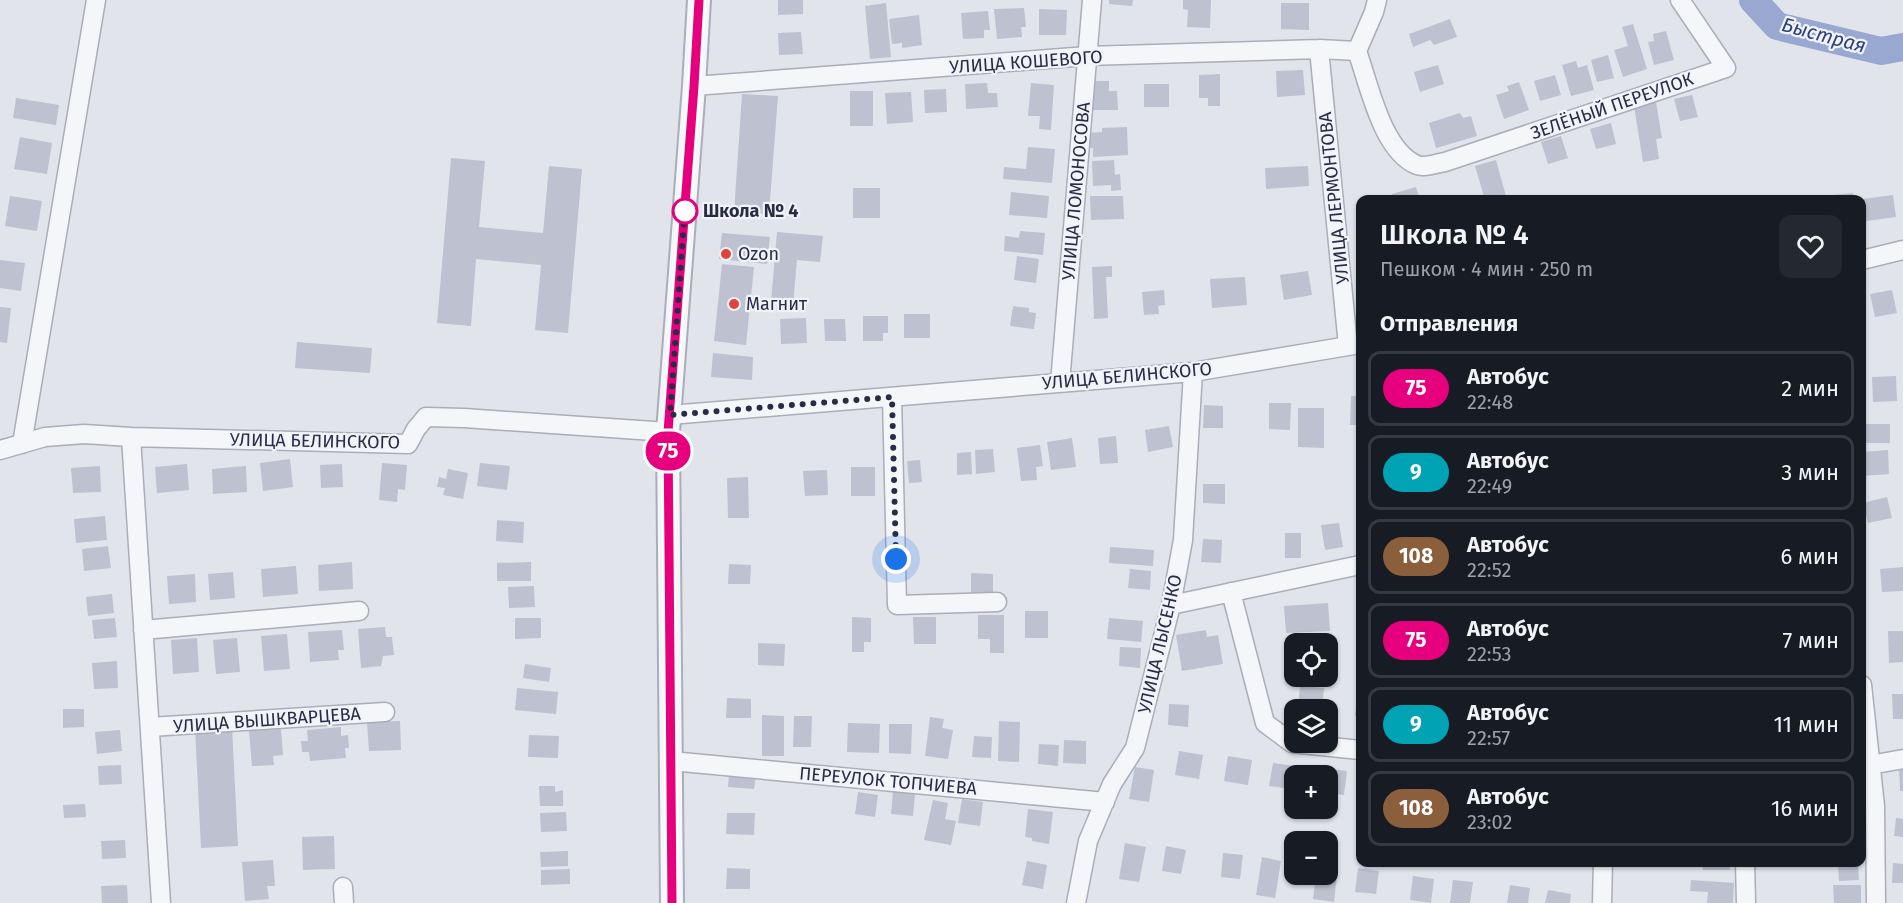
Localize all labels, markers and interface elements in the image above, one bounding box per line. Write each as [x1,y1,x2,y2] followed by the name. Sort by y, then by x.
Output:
[1779,12,1869,58] water label: Быстрая
[949,46,1103,78] street label: УЛИЦА КОШЕВОГО
[1528,68,1697,144] street label: ЗЕЛЁНЫЙ ПЕРЕУЛОК
[1057,100,1095,281] street label: УЛИЦА ЛОМОНОСОВА
[1314,110,1354,285] street label: УЛИЦА ЛЕРМОНТОВА
[672,198,698,224] marker: Школа № 4
[703,200,799,222] place label: Школа № 4
[1779,215,1842,278] button: heart
[1380,218,1529,251] text: Школа № 4
[738,243,779,265] place label: Ozon
[719,247,733,261] marker: Ozon
[1380,257,1593,281] text: Пешком · 4 мин · 250 m
[746,293,808,315] place label: Магнит
[727,297,741,311] marker: Магнит
[1380,310,1518,337] text: Отправления
[1041,358,1213,394] street label: УЛИЦА БЕЛИНСКОГО
[1467,363,1549,390] text: Автобус
[1406,375,1426,401] text: 75
[1781,375,1839,402] text: 2 мин
[1467,390,1513,414] text: 22:48
[230,429,400,453] street label: УЛИЦА БЕЛИНСКОГО
[641,432,695,470] line badge: 75
[658,438,678,464] text: 75
[1467,447,1549,474] text: Автобус
[1410,459,1422,485] text: 9
[1781,459,1839,486] text: 3 мин
[1467,474,1512,498] text: 22:49
[1467,531,1549,558] text: Автобус
[1399,543,1433,569] text: 108
[1780,543,1839,570] text: 6 мин
[881,544,911,574] your location
[1467,558,1511,582] text: 22:52
[1133,572,1187,716] street label: УЛИЦА ЛЫСЕНКО
[1467,615,1549,642] text: Автобус
[1406,627,1426,653] text: 75
[1782,627,1839,654] text: 7 мин
[1284,633,1338,885] map controls
[1284,633,1338,687] button: locate
[1467,642,1512,666] text: 22:53
[1284,699,1338,753] button: layers
[1467,699,1549,726] text: Автобус
[173,702,362,738] street label: УЛИЦА ВЫШКВАРЦЕВА
[1410,711,1422,737] text: 9
[1773,711,1839,738] text: 11 мин
[1467,726,1510,750] text: 22:57
[798,762,978,800] street label: ПЕРЕУЛОК ТОПЧИЕВА
[1284,765,1338,819] button: +
[1467,783,1549,810] text: Автобус
[1399,795,1433,821] text: 108
[1771,795,1839,822] text: 16 мин
[1467,810,1512,834] text: 23:02
[1284,831,1338,885] button: −

